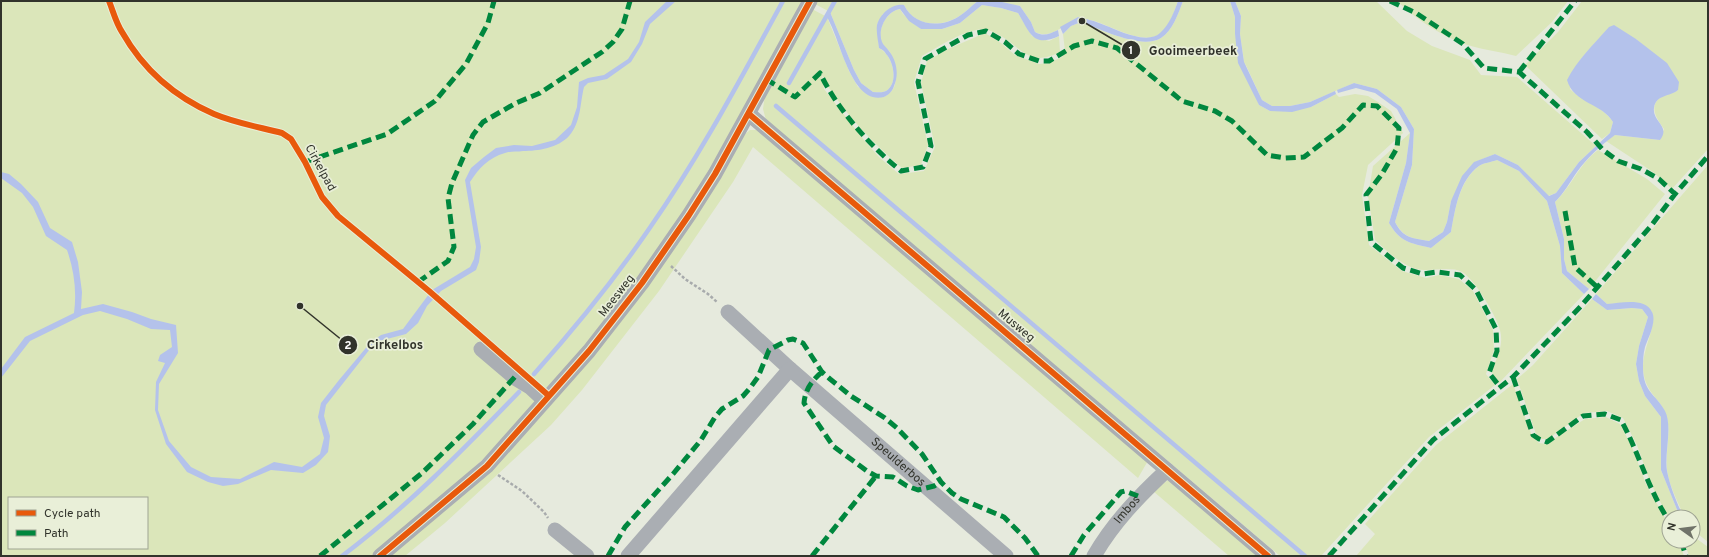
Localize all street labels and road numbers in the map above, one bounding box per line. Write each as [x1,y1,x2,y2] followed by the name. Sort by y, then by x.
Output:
[301,142,339,194] street label: Cirkelpad
[595,271,639,321] street label: Meesweg
[994,306,1038,346] street label: Musweg
[867,434,929,491] street label: Speulderbos
[1111,492,1144,528] street label: Imbos

